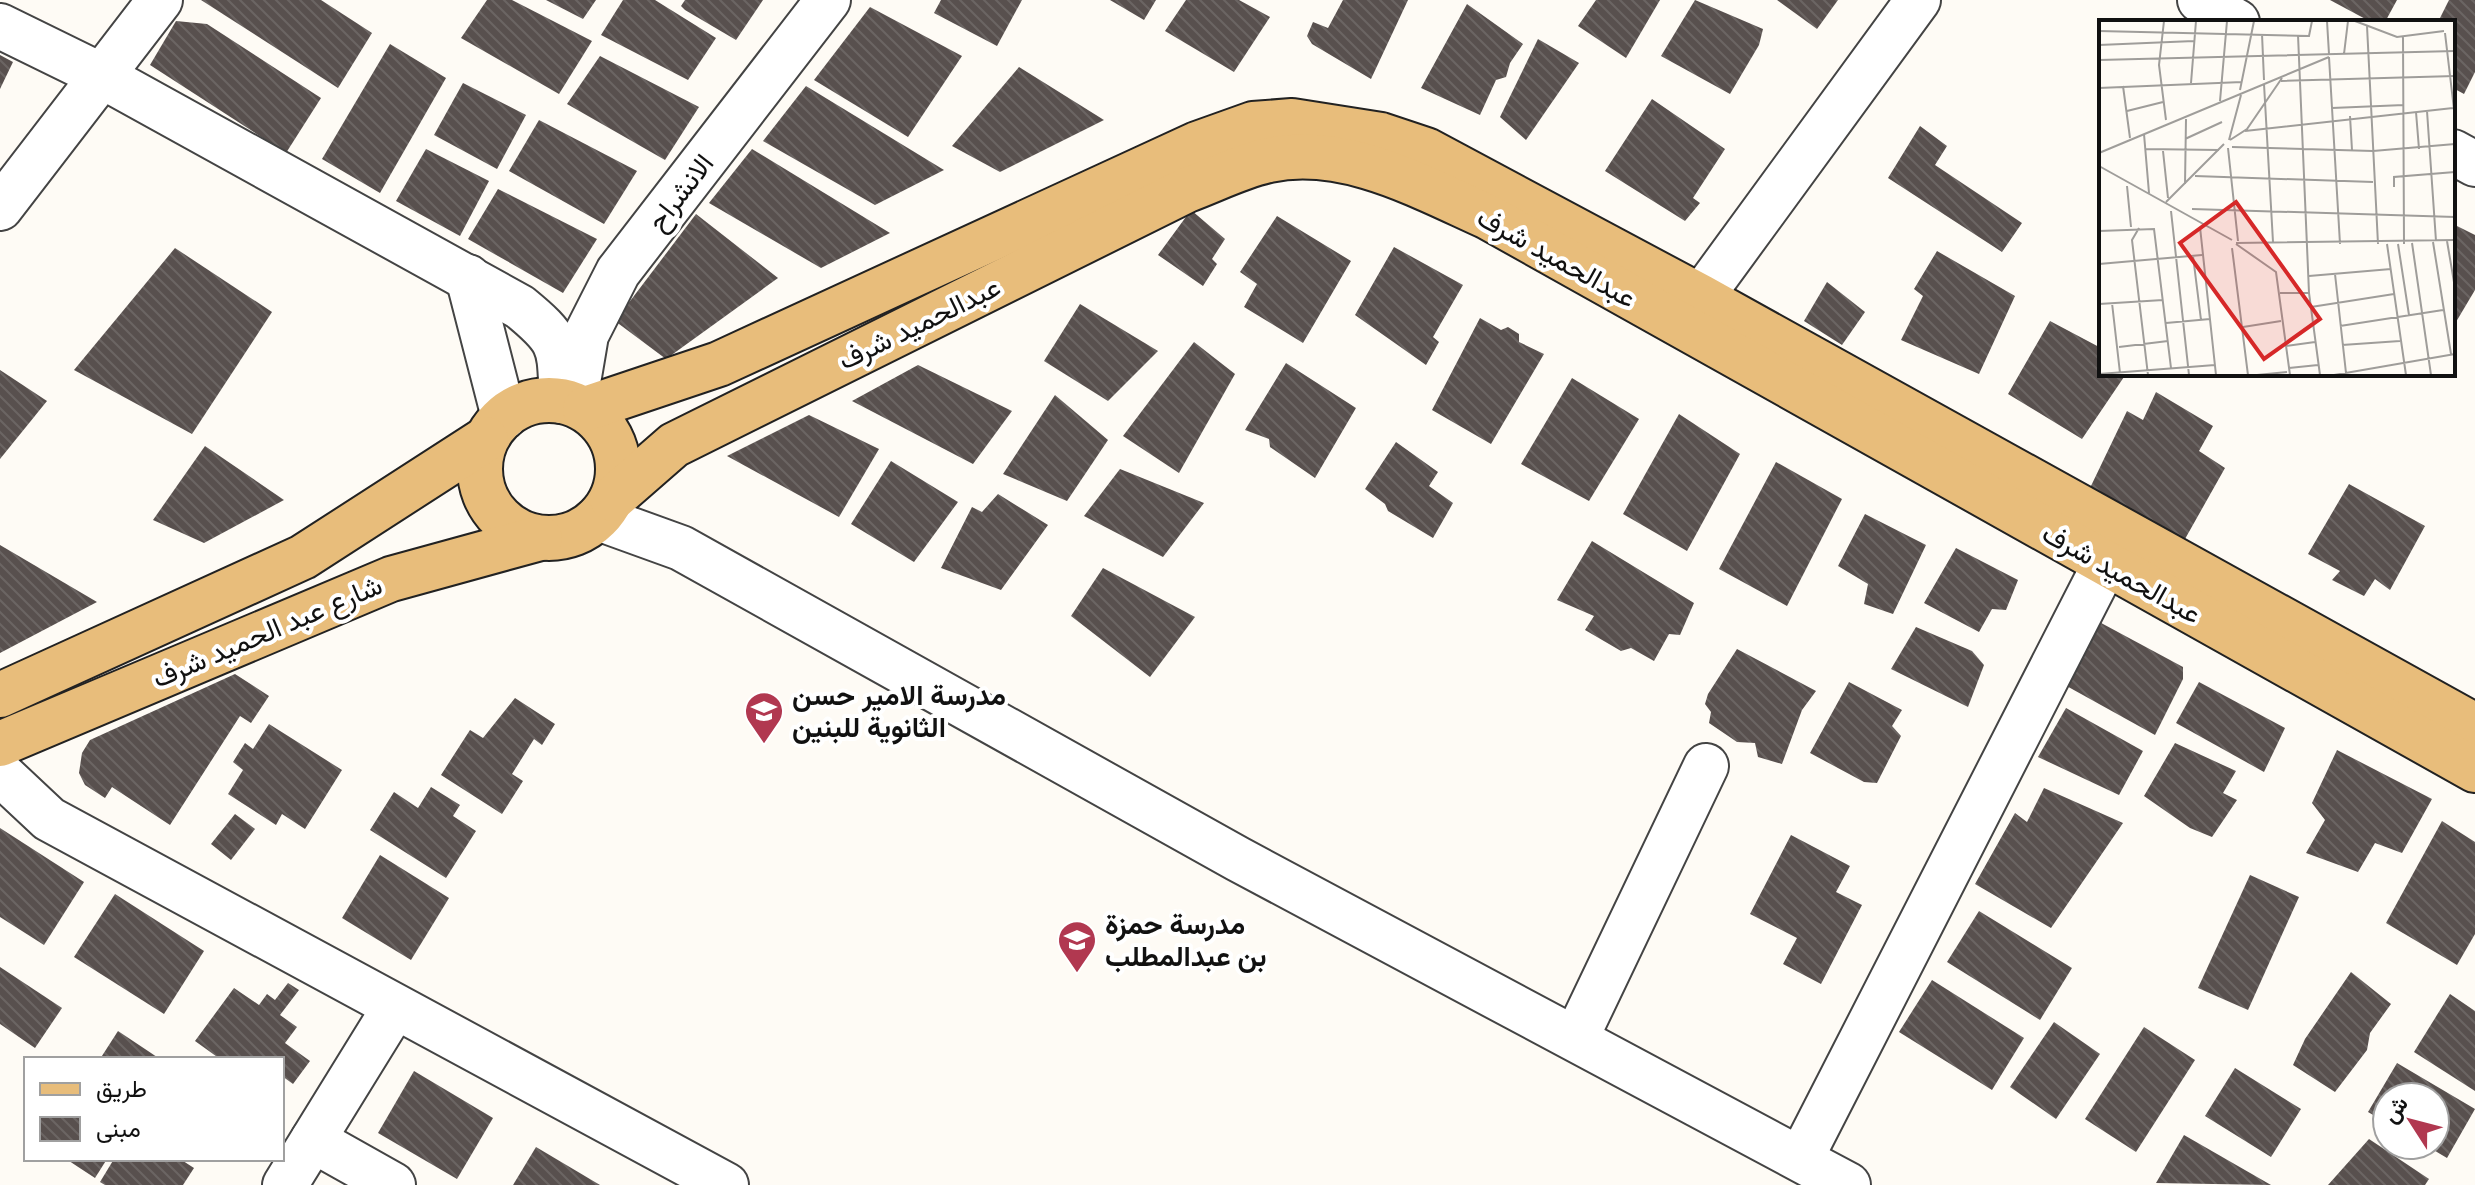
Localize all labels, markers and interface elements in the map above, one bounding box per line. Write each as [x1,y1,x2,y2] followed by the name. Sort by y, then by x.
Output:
[2099,20,2455,376] inset map
[637,145,725,241] street label: الانشراح
[1469,197,1644,320] street label: عبدالحميد شرف
[831,266,1008,382] street label: عبدالحميد شرف
[2034,513,2209,636] street label: عبدالحميد شرف
[146,564,389,700] street label: شارع عبد الحميد شرف
[792,675,1006,750] place label: مدرسة الامير حسن الثانوية للبنين
[743,690,785,745] school or university icon: مدرسة الامير حسن الثانوية للبنين
[1105,904,1267,979] place label: مدرسة حمزة بن عبدالمطلب
[1056,919,1098,974] school or university icon: مدرسة حمزة بن عبدالمطلب
[24,1057,284,1161] legend
[96,1072,147,1108] text: طريق
[2371,1081,2451,1161] north arrow
[2375,1090,2417,1131] text: ش
[96,1112,141,1148] text: مبنى

